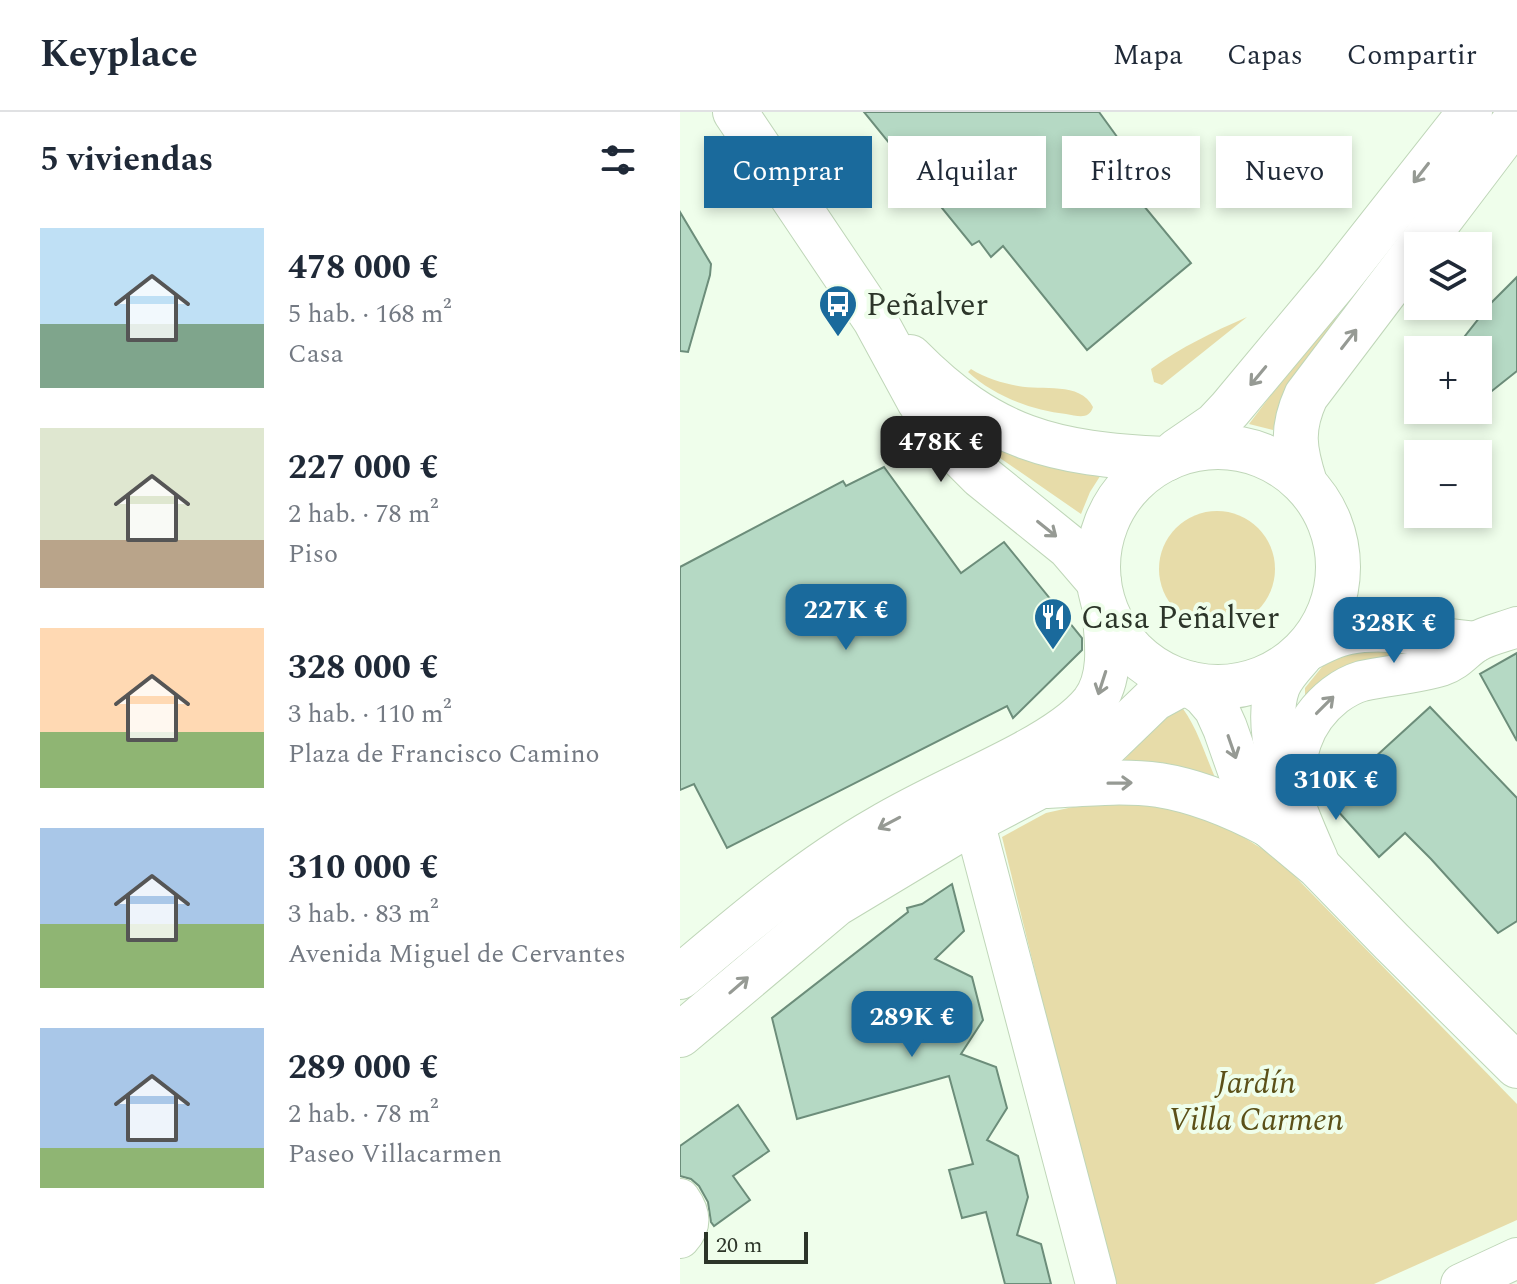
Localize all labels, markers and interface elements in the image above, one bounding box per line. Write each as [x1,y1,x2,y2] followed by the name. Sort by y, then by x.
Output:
[40,26,198,84] text: Keyplace
[1113,34,1183,77] text: Mapa
[1227,34,1303,77] text: Capas
[1347,34,1477,77] text: Compartir
[40,134,213,186] text: 5 viviendas
[704,136,872,208] chip: Comprar
[888,136,1046,208] chip: Alquilar
[1062,136,1200,208] chip: Filtros
[1216,136,1352,208] chip: Nuevo
[596,138,640,182] icon: filters
[1413,162,1430,183] one-way arrow
[1404,232,1492,528] map controls
[1404,232,1492,320] button: layers
[288,242,439,294] text: 478 000 €
[104,260,200,356] icon: home
[866,281,988,330] place label: Peñalver
[817,283,859,338] bus stop icon: Peñalver
[288,294,451,334] text: 5 hab. · 168 m²
[1340,329,1358,350] one-way arrow
[288,334,344,374] text: Casa
[1404,336,1492,424] button: +
[1249,365,1267,385] one-way arrow
[876,416,1006,484] pin: 478K €
[899,422,983,462] text: 478K €
[1404,440,1492,528] button: −
[288,442,439,494] text: 227 000 €
[104,460,200,556] icon: home
[288,494,438,534] text: 2 hab. · 78 m²
[1036,520,1057,538] one-way arrow
[288,534,338,574] text: Piso
[781,584,911,652] pin: 227K €
[804,590,888,630] text: 227K €
[1081,594,1280,643] place label: Casa Peñalver
[1032,596,1074,651] restaurant icon: Casa Peñalver
[1329,597,1459,665] pin: 328K €
[1352,603,1436,643] text: 328K €
[288,642,439,694] text: 328 000 €
[104,660,200,756] icon: home
[1093,670,1108,695] one-way arrow
[288,694,451,734] text: 3 hab. · 110 m²
[1315,696,1334,715] one-way arrow
[288,734,600,774] text: Plaza de Francisco Camino
[1226,735,1240,759] one-way arrow
[1271,754,1401,822] pin: 310K €
[1294,760,1378,800] text: 310K €
[1106,775,1133,791] one-way arrow
[877,815,901,831] one-way arrow
[288,842,439,894] text: 310 000 €
[104,860,200,956] icon: home
[288,894,438,934] text: 3 hab. · 83 m²
[288,934,626,974] text: Avenida Miguel de Cervantes
[729,976,749,994] one-way arrow
[847,991,977,1059] pin: 289K €
[870,997,954,1037] text: 289K €
[288,1042,439,1094] text: 289 000 €
[1168,1059,1344,1145] park label: Jardín Villa Carmen
[104,1060,200,1156] icon: home
[288,1094,438,1134] text: 2 hab. · 78 m²
[288,1134,502,1174] text: Paseo Villacarmen
[704,1228,808,1264] scale bar
[716,1229,762,1262] text: 20 m

